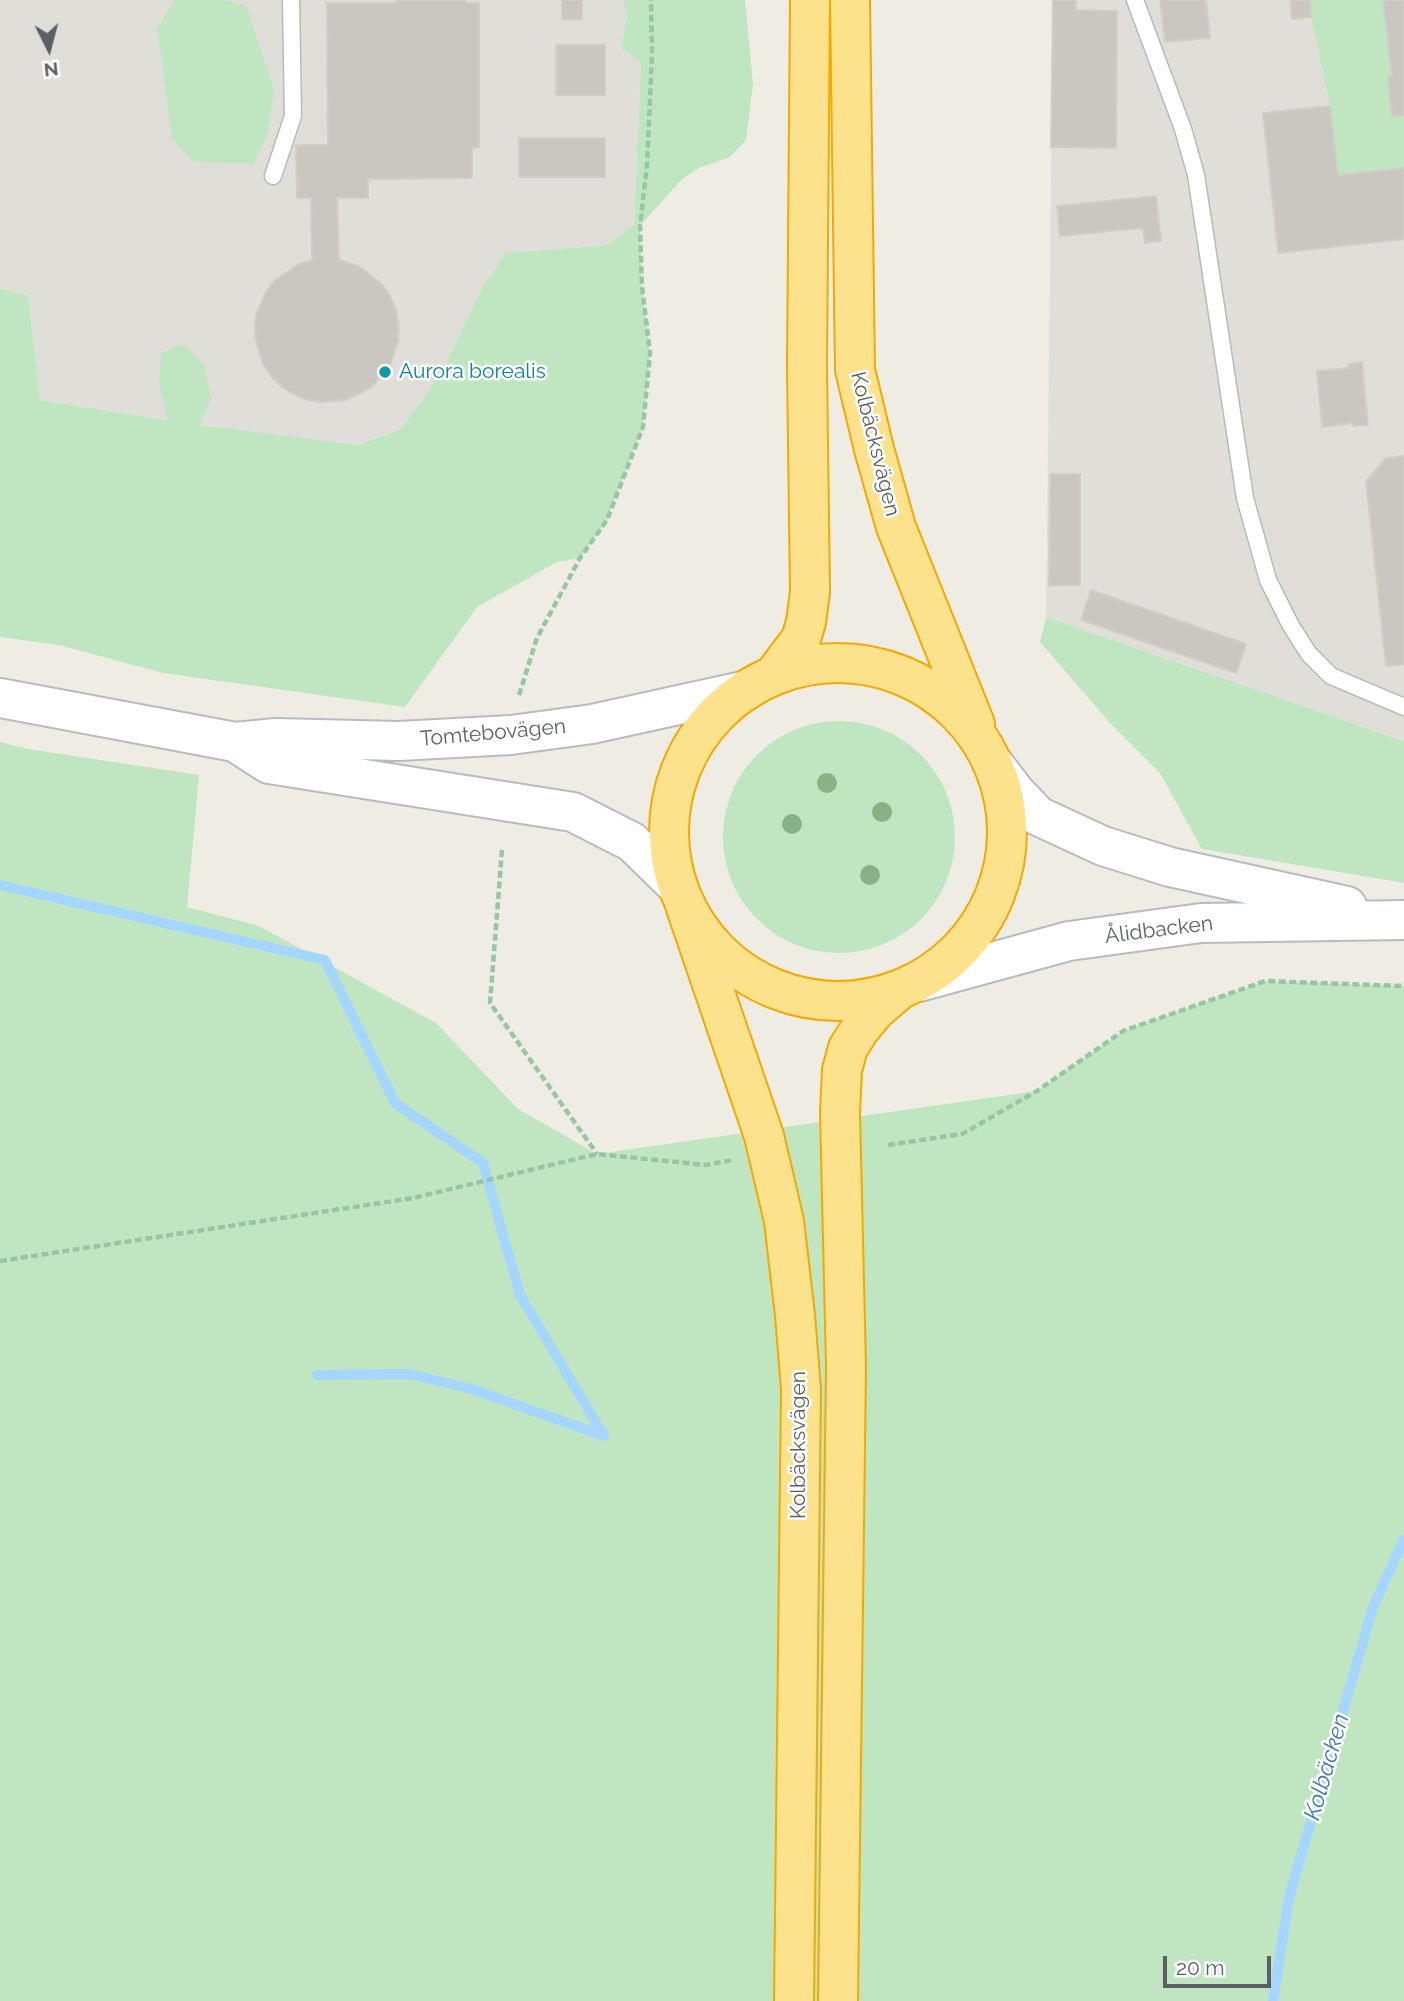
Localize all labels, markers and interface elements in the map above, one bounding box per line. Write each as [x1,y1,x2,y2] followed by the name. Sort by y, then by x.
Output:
[14,14,84,84] north arrow
[43,58,60,82] text: N
[399,359,546,385] place label: Aurora borealis
[377,364,393,380] marker: Aurora borealis
[845,369,905,519] street label: Kolbäcksvägen
[419,714,567,752] street label: Tomtebovägen
[1104,911,1214,949] street label: Ålidbacken
[786,1371,812,1519] street label: Kolbäcksvägen
[1299,1711,1355,1823] water label: Kolbäcken
[1166,1941,1274,1985] scale bar
[1176,1955,1224,1980] text: 20 m

